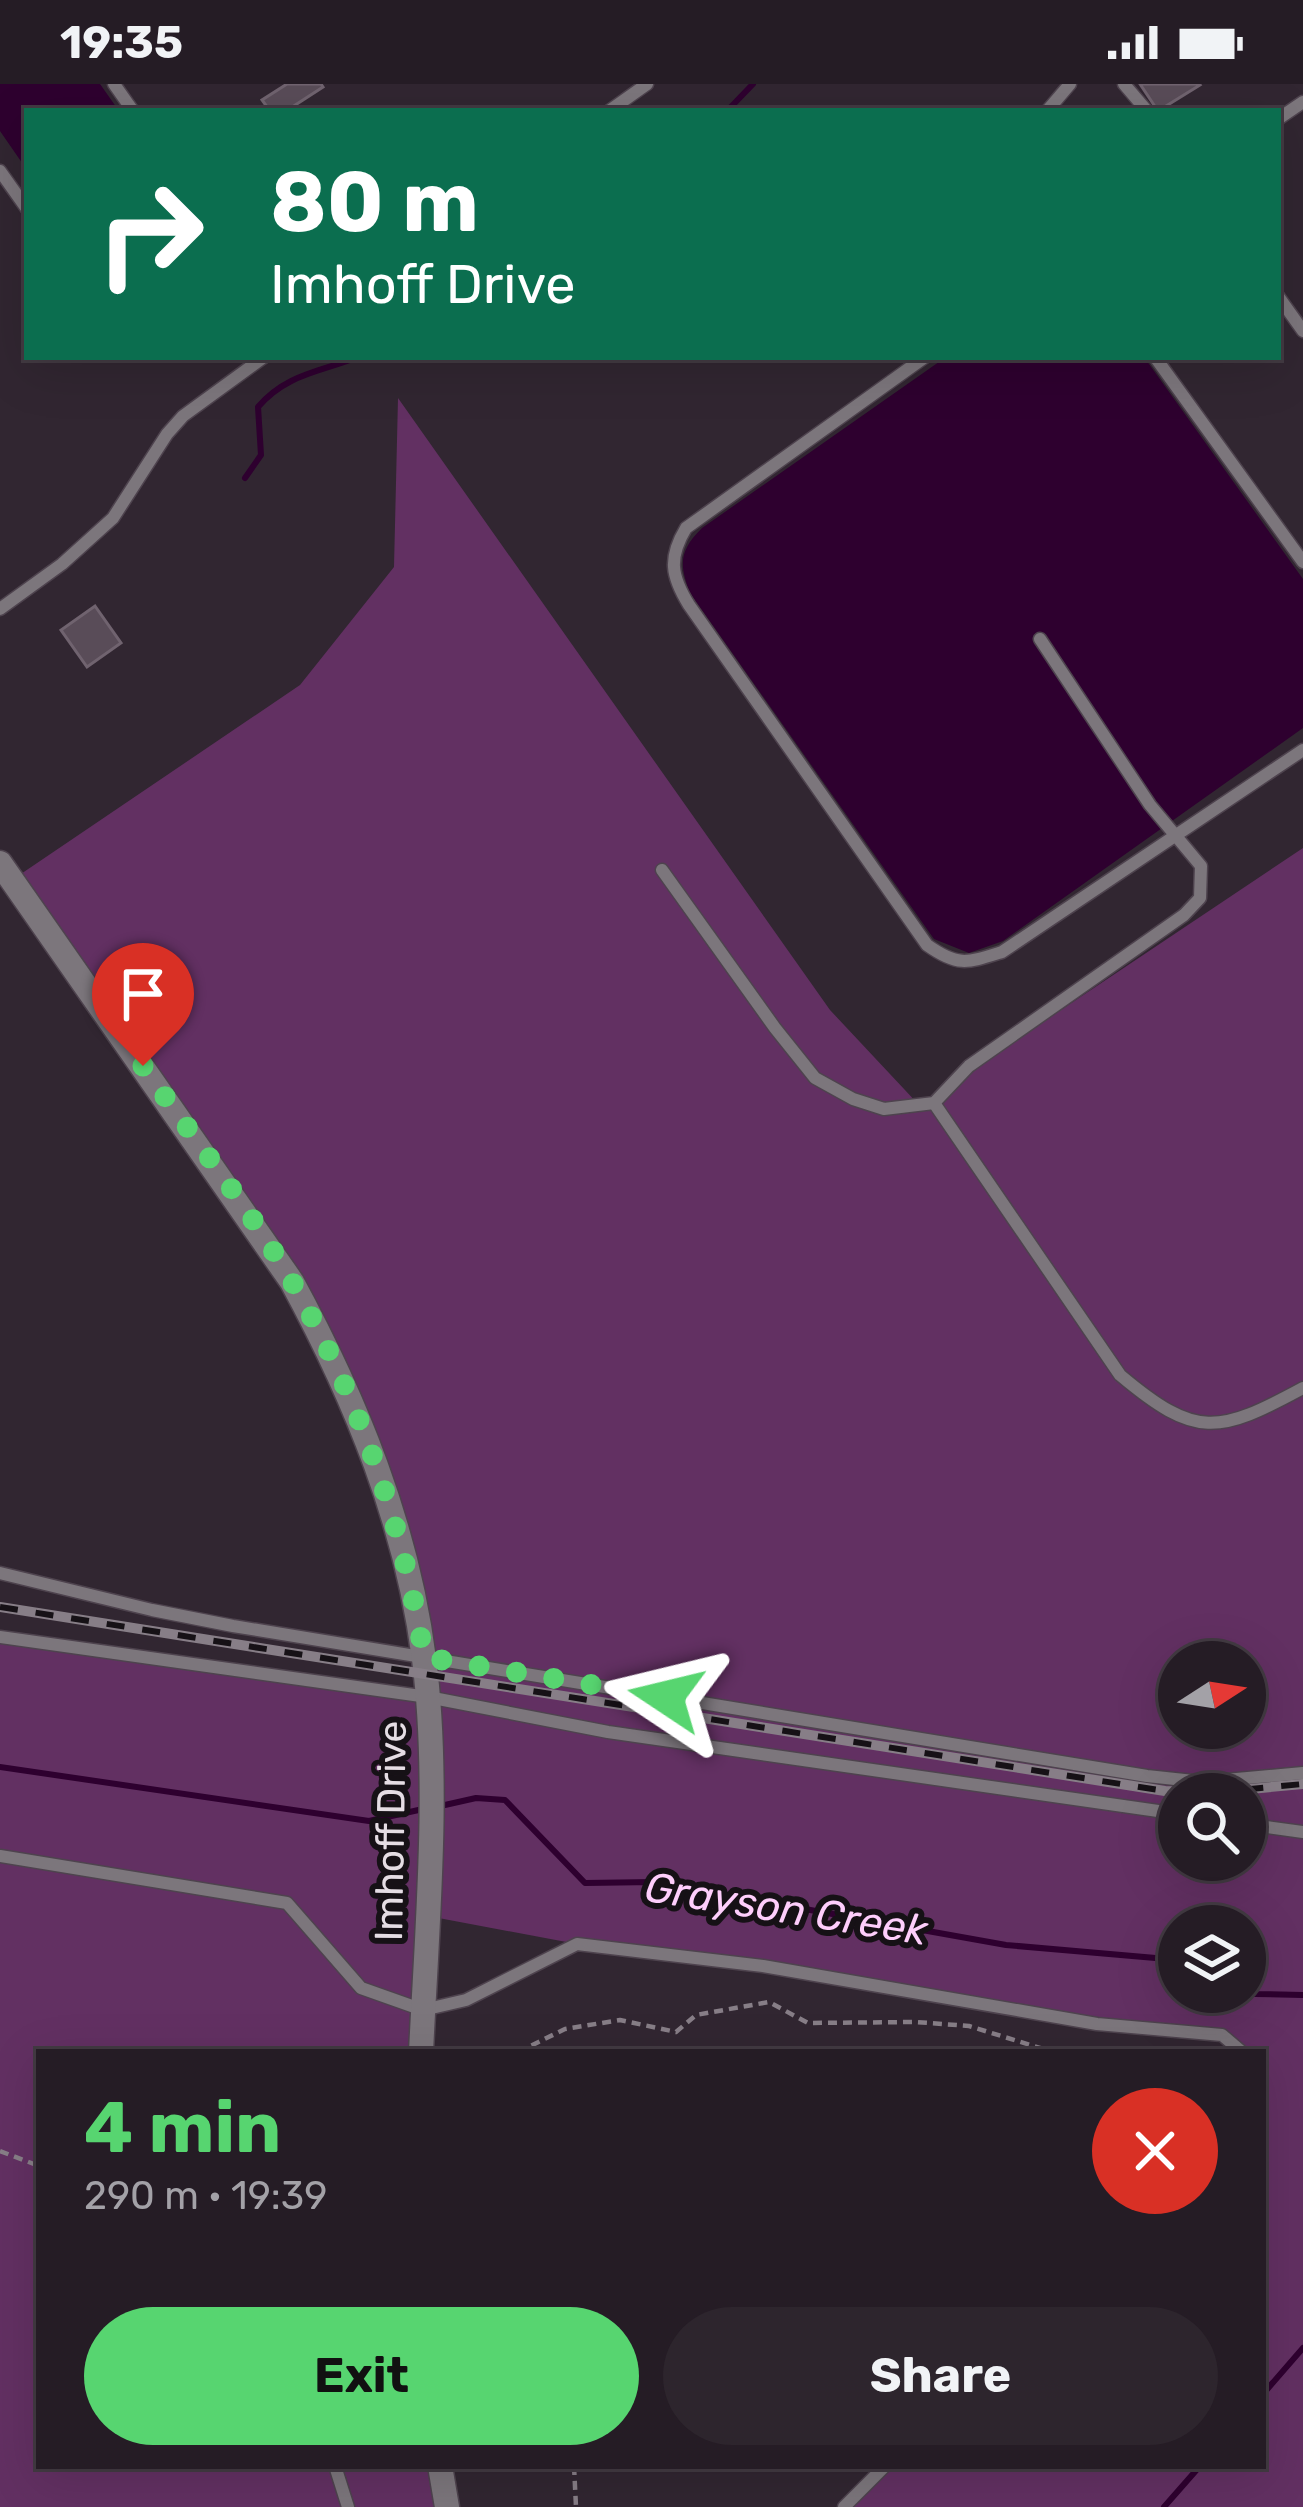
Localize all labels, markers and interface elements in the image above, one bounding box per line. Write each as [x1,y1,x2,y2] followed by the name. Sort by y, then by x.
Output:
[60,16,183,69] text: 19:35
[270,152,479,252] text: 80 m
[72,156,228,312] icon: right
[270,253,576,317] text: Imhoff Drive
[92,943,194,1066] pin
[110,961,176,1027] icon: arrive
[603,1634,729,1760] position arrow
[1158,1641,1266,1749] north arrow
[1158,1641,1266,2013] map controls
[366,1720,416,1942] street label: Imhoff Drive
[1158,1773,1266,1881] button: search
[641,1862,932,1956] water label: Grayson Creek
[1158,1905,1266,2013] button: layers
[84,2085,281,2170] text: 4 min
[1092,2088,1218,2214] button: close
[84,2173,327,2219] text: 290 m · 19:39
[84,2307,639,2445] button: Exit
[663,2307,1218,2445] button: Share

